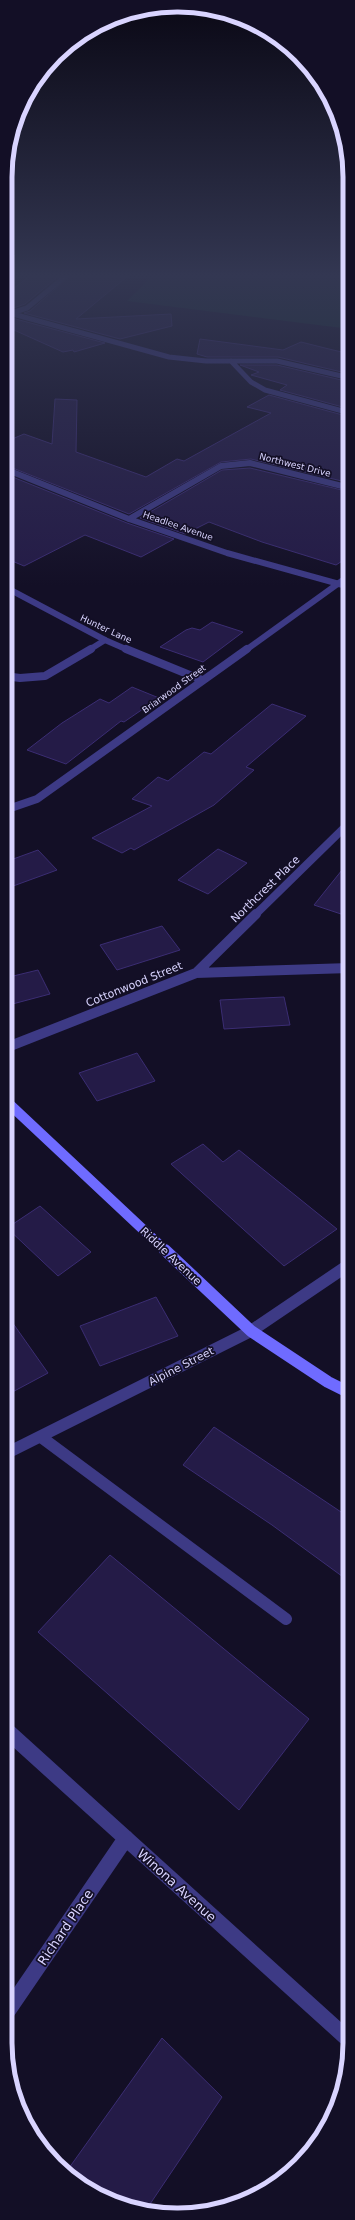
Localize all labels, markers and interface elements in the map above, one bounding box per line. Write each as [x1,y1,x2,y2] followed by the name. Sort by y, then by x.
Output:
[258,451,332,479] street label: Northwest Drive
[142,509,215,543] street label: Headlee Avenue
[79,613,134,645] street label: Hunter Lane
[140,662,208,715] street label: Briarwood Street
[228,853,303,926] street label: Northcrest Place
[84,959,185,1010] street label: Cottonwood Street
[137,1225,204,1288] street label: Riddle Avenue
[147,1344,217,1388] street label: Alpine Street
[134,1846,219,1925] street label: Winona Avenue
[35,1887,96,1968] street label: Richard Place

